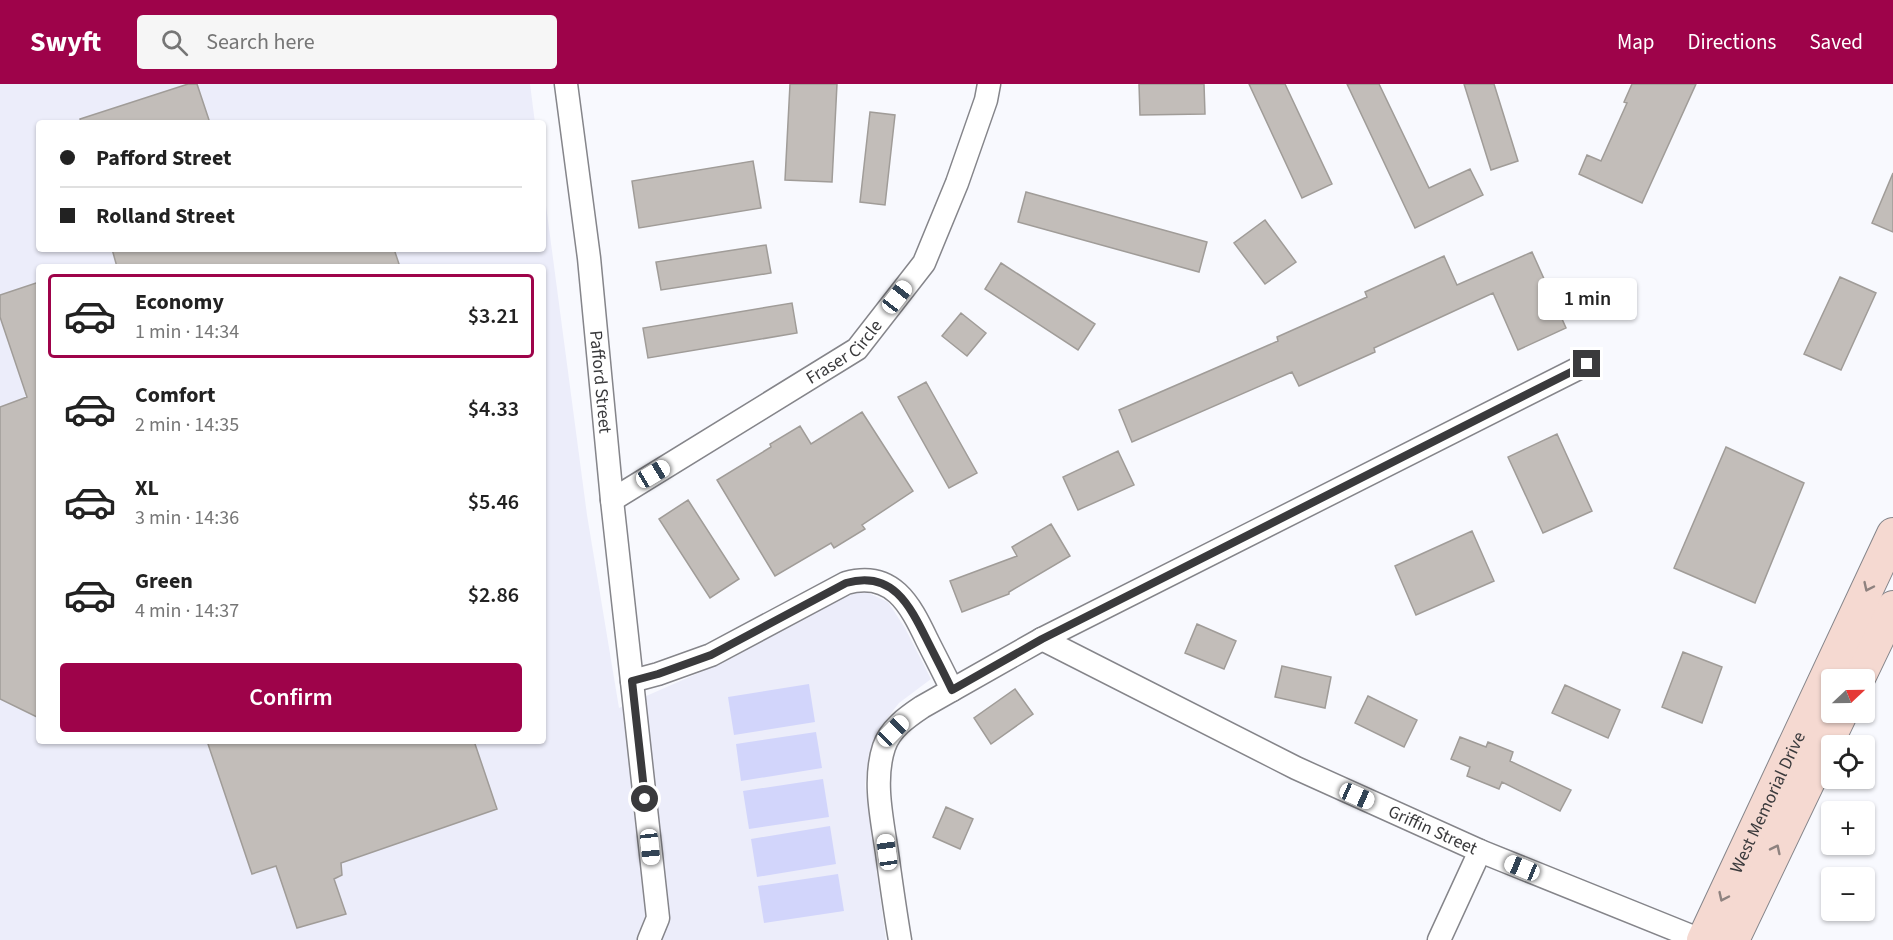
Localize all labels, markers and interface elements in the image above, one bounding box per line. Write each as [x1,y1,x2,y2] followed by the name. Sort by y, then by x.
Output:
[137,15,557,69] search box
[30,22,101,62] text: Swyft
[158,26,191,59] icon: search
[206,26,315,58] text: Search here
[1617,27,1655,57] text: Map
[1688,27,1776,57] text: Directions
[1809,27,1863,57] text: Saved
[96,142,232,174] text: Pafford Street
[96,200,235,232] text: Rolland Street
[879,277,915,317] car
[1538,277,1636,319] callout: 1 min
[1564,285,1611,313] text: 1 min
[135,286,224,318] text: Economy
[63,289,117,343] icon: car
[468,300,519,332] text: $3.21
[801,314,888,390] street label: Fraser Circle
[135,318,239,346] text: 1 min · 14:34
[583,329,618,435] street label: Pafford Street
[1573,350,1600,377] route end
[135,379,216,411] text: Comfort
[63,382,117,436] icon: car
[468,393,519,425] text: $4.33
[135,411,239,439] text: 2 min · 14:35
[633,457,673,491] car
[135,472,159,504] text: XL
[63,475,117,529] icon: car
[468,486,519,518] text: $5.46
[135,504,239,532] text: 3 min · 14:36
[135,565,193,597] text: Green
[63,568,117,622] icon: car
[468,579,519,611] text: $2.86
[1864,581,1876,592] one-way arrow
[135,597,239,625] text: 4 min · 14:37
[60,663,522,732] button: Confirm
[1821,669,1875,723] north arrow
[1821,669,1875,921] map controls
[874,712,912,750] car
[1724,728,1812,877] street label: West Memorial Drive
[1821,735,1875,789] button: locate
[1337,780,1377,812] car
[631,785,658,812] route start
[1384,799,1481,861] street label: Griffin Street
[1821,801,1875,855] button: +
[639,828,661,866] car
[876,833,898,871] car
[1769,845,1781,856] one-way arrow
[1502,853,1542,883] car
[1821,867,1875,921] button: −
[1719,891,1731,902] one-way arrow

